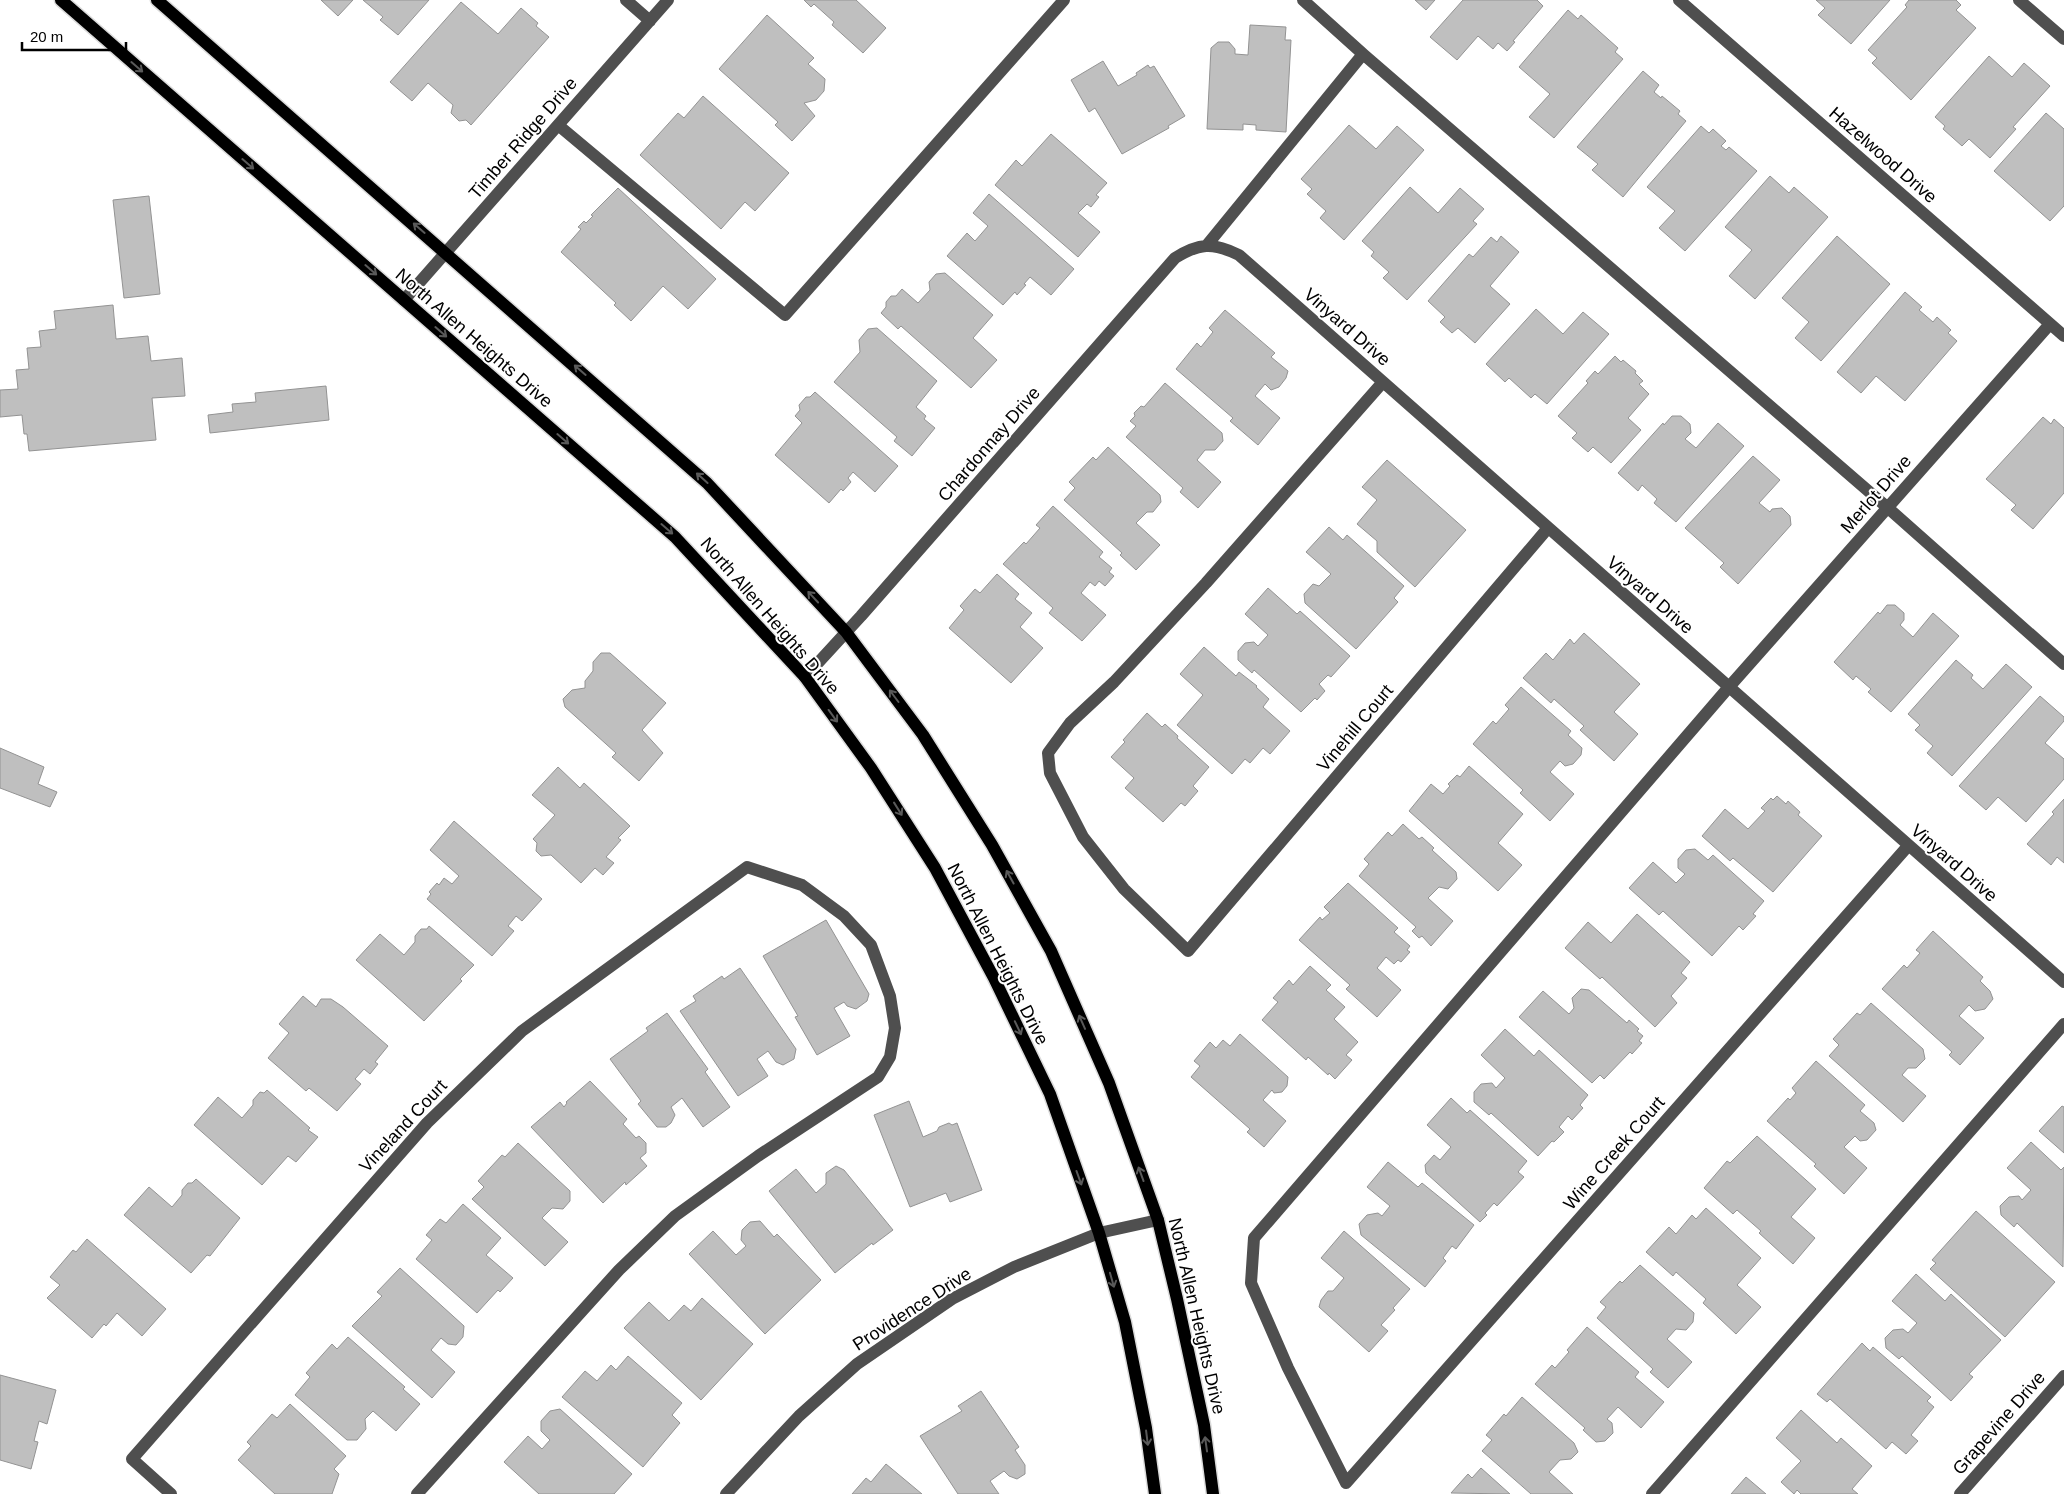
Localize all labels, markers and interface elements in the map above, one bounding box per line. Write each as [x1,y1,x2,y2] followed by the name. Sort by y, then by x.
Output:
[22,20,126,52] scale bar
[30,28,63,45] text: 20 m
[130,61,143,72] one-way arrow
[465,73,581,203] street label: Timber Ridge Drive
[1825,103,1941,207] street label: Hazelwood Drive
[242,158,255,169] one-way arrow
[412,222,425,234] one-way arrow
[392,264,556,412] street label: North Allen Heights Drive
[364,265,377,276] one-way arrow
[1300,284,1394,370] street label: Vinyard Drive
[434,326,447,337] one-way arrow
[574,365,587,376] one-way arrow
[934,383,1044,505] street label: Chardonnay Drive
[556,433,569,444] one-way arrow
[1837,451,1915,537] street label: Merlot Drive
[695,472,708,484] one-way arrow
[660,523,673,535] one-way arrow
[696,534,844,698] street label: North Allen Heights Drive
[1603,552,1697,638] street label: Vinyard Drive
[807,590,819,603] one-way arrow
[1313,681,1397,775] street label: Vinehill Court
[889,689,899,703] one-way arrow
[828,709,839,722] one-way arrow
[893,801,903,815] one-way arrow
[1907,820,2001,906] street label: Vinyard Drive
[943,860,1053,1048] street label: North Allen Heights Drive
[1005,870,1014,885] one-way arrow
[1077,1015,1087,1030] one-way arrow
[1013,1020,1023,1035] one-way arrow
[355,1076,451,1176] street label: Vineland Court
[1560,1092,1668,1214] street label: Wine Creek Court
[1136,1166,1146,1182] one-way arrow
[1075,1169,1084,1185] one-way arrow
[1165,1216,1229,1416] street label: North Allen Heights Drive
[849,1263,975,1355] street label: Providence Drive
[1108,1271,1118,1287] one-way arrow
[1949,1367,2049,1479] street label: Grapevine Drive
[1143,1430,1153,1446] one-way arrow
[1201,1436,1211,1452] one-way arrow

